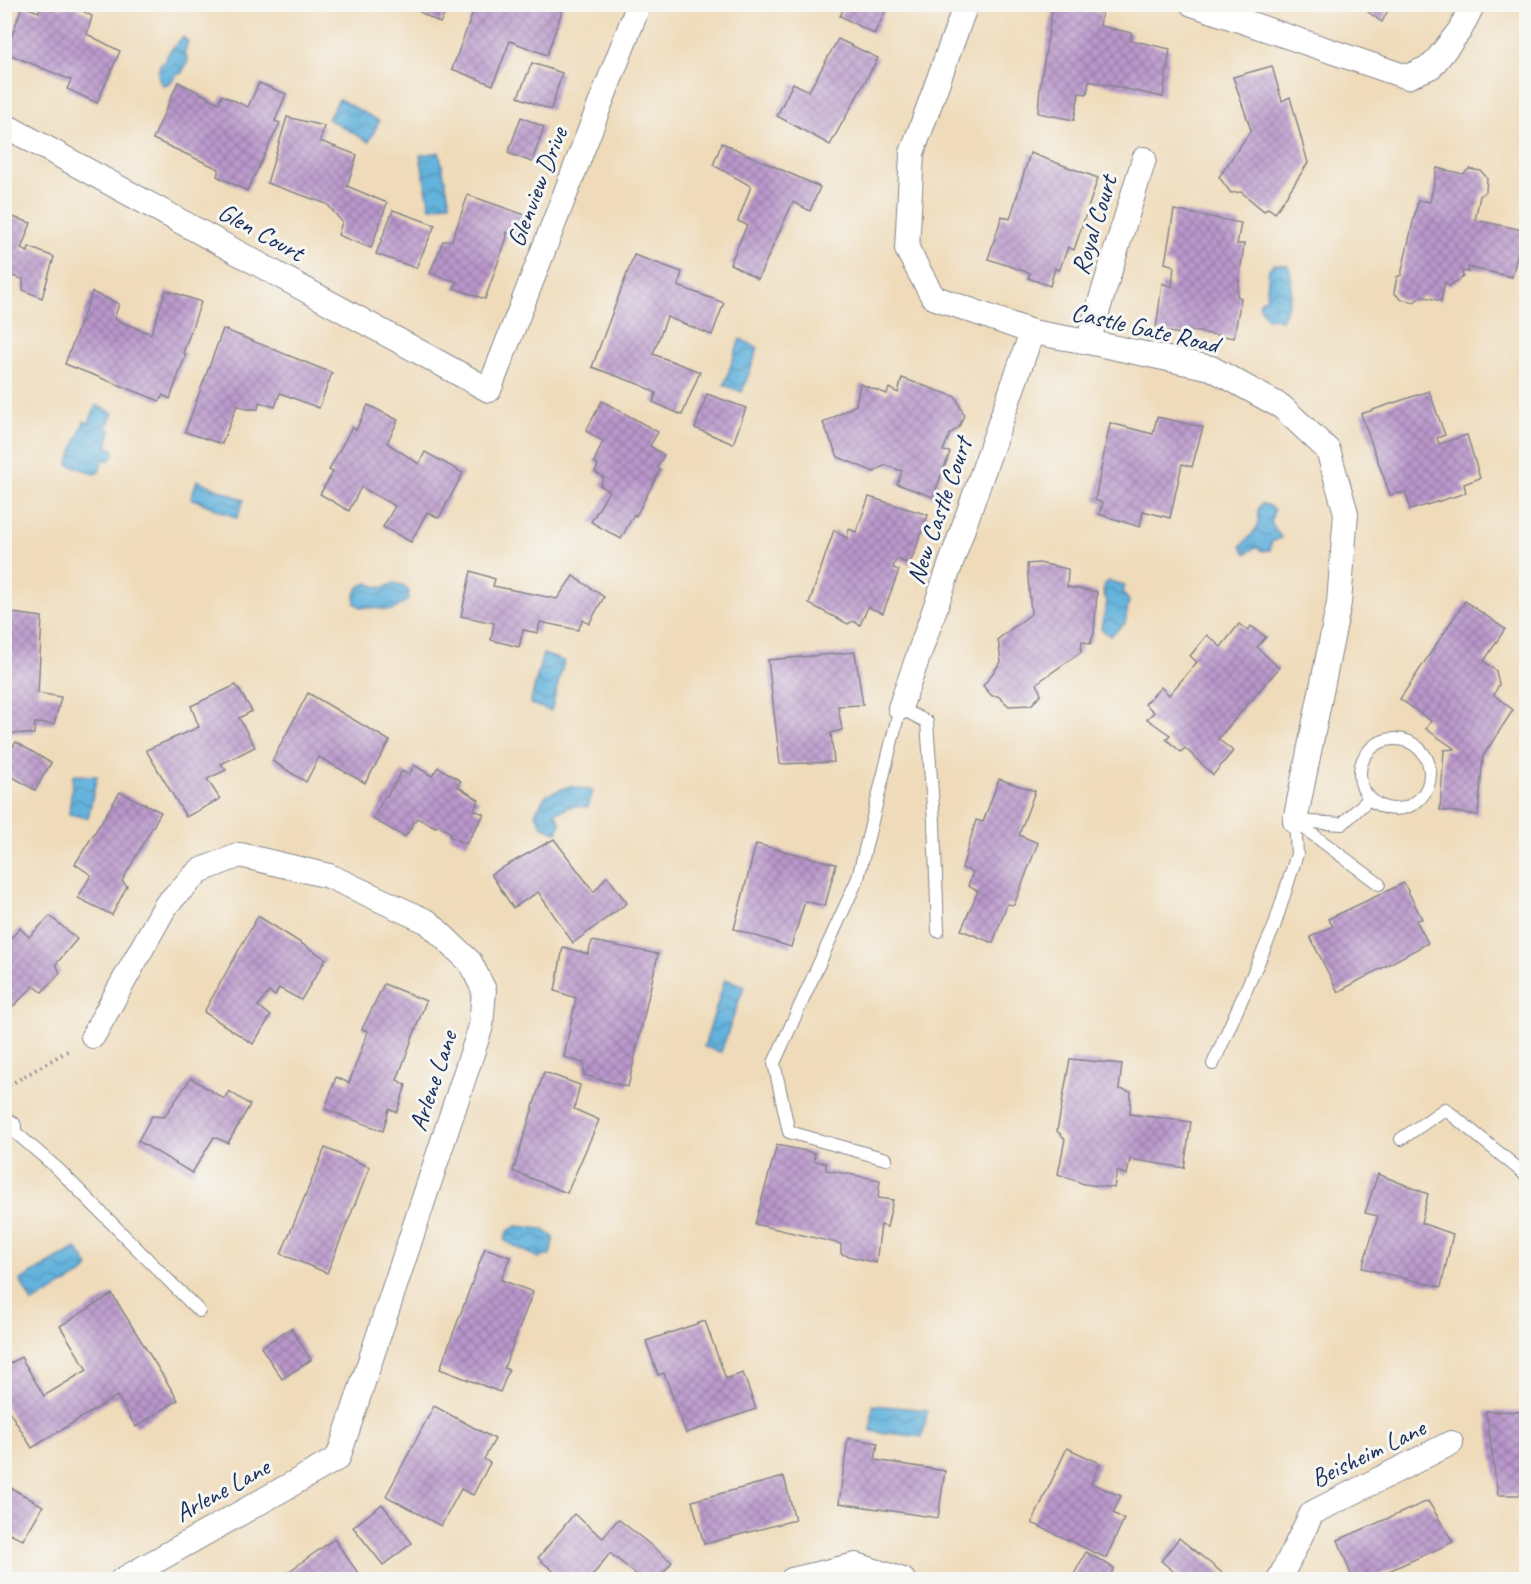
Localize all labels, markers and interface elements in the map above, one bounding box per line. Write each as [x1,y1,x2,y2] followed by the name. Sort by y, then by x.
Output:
[499,121,575,251] street label: Glenview Drive
[1063,169,1125,279] street label: Royal Court
[212,195,312,270] street label: Glen Court
[1068,295,1225,362] street label: Castle Gate Road
[899,430,981,589] street label: New Castle Court
[401,1024,465,1135] street label: Arlene Lane
[1305,1410,1432,1495] street label: Beisheim Lane
[169,1449,277,1529] street label: Arlene Lane

